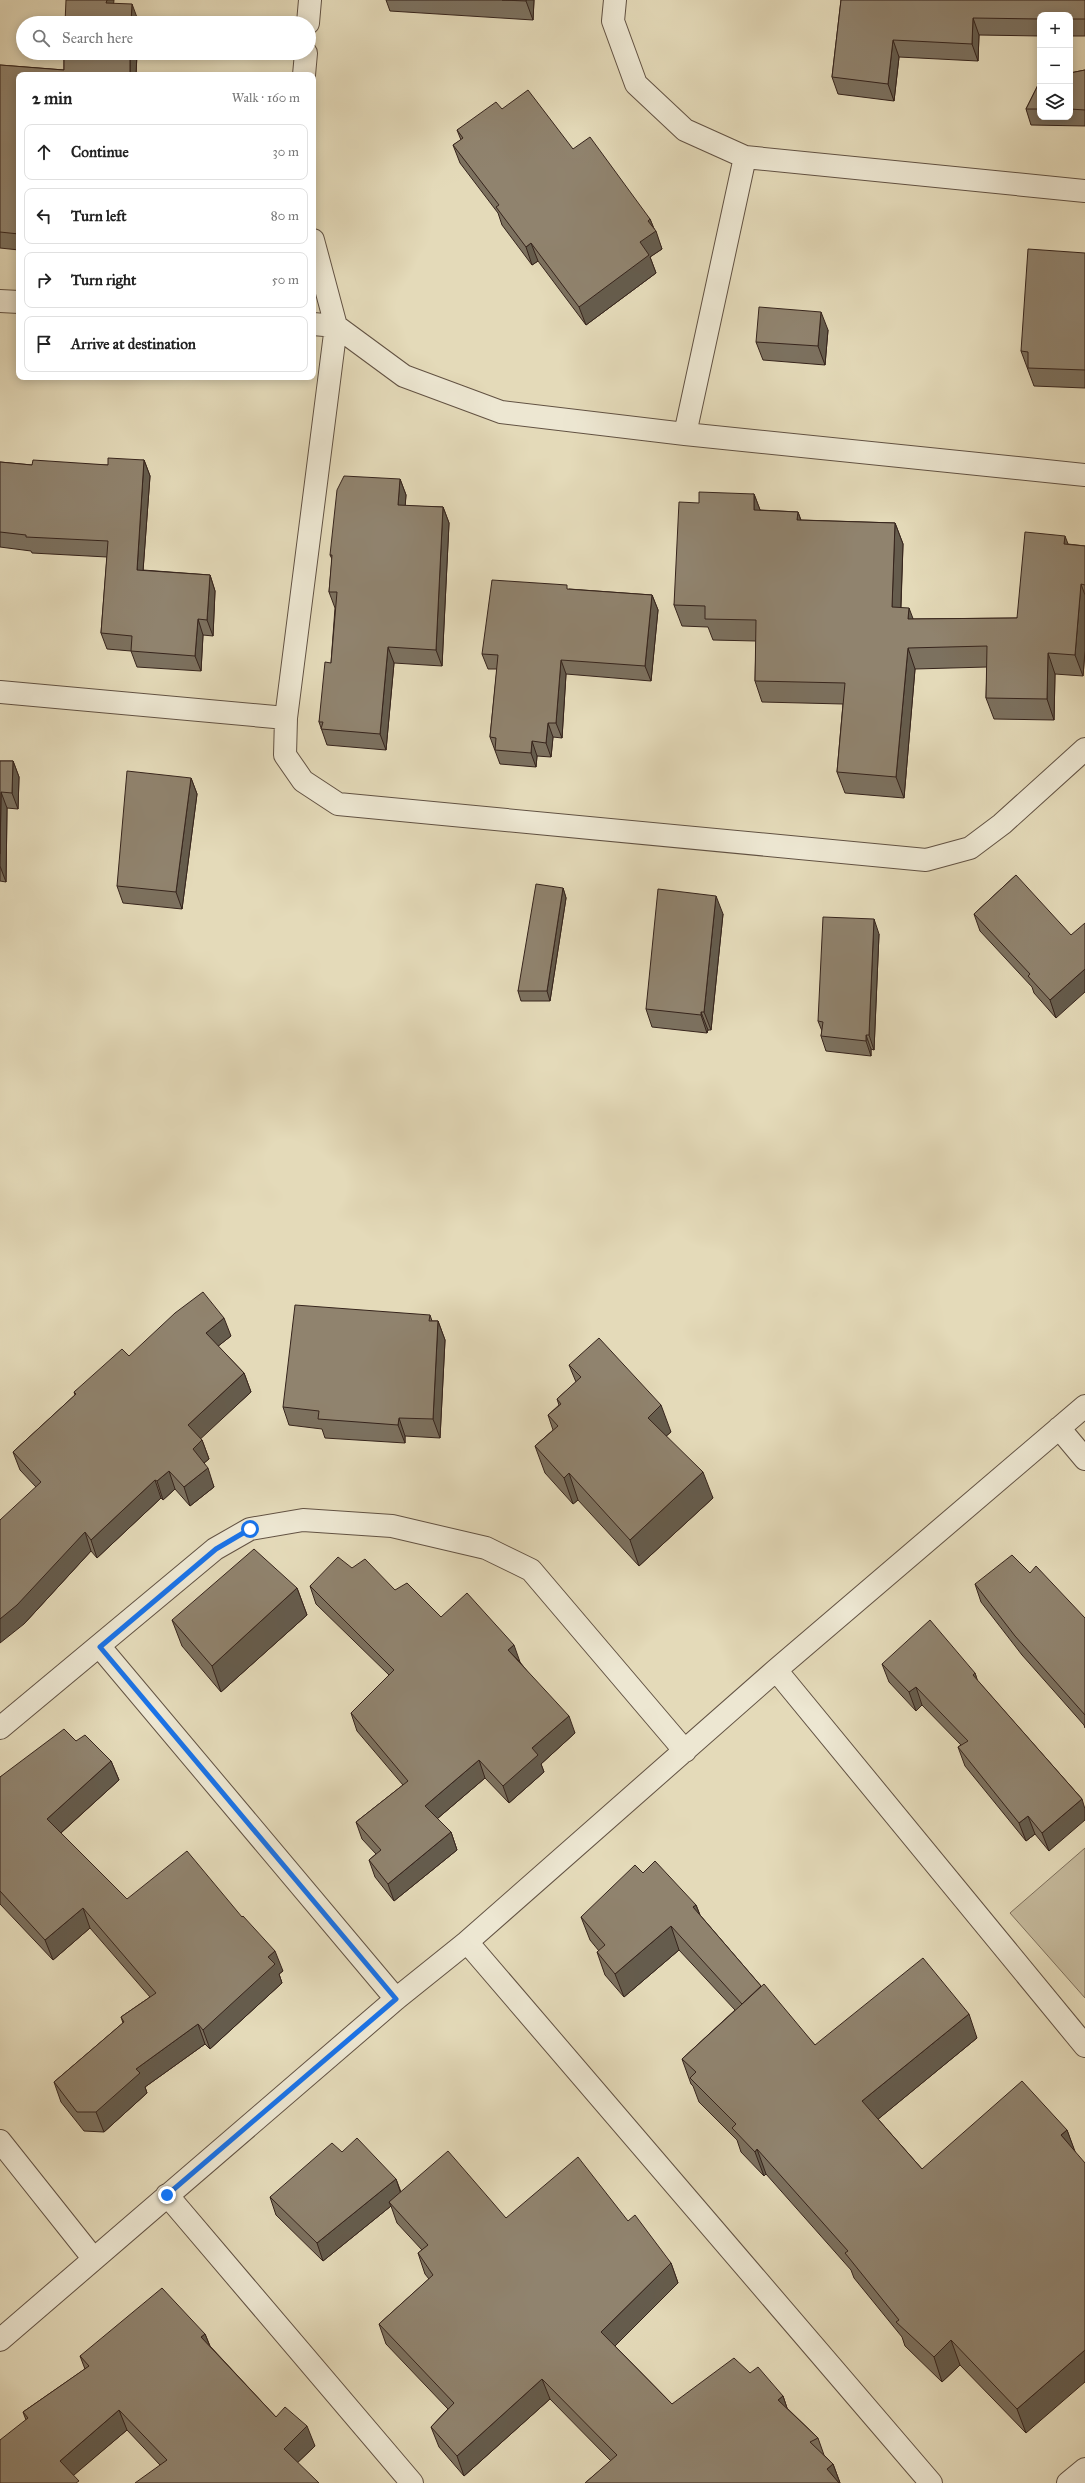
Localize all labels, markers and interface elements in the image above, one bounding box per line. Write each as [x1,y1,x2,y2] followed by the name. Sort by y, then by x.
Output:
[1037,12,1073,120] map controls
[1037,12,1073,48] button: +
[16,16,316,60] search box
[30,27,52,49] icon: search
[62,29,133,47] text: Search here
[1037,48,1073,84] button: −
[1037,84,1073,120] button: layers
[32,88,72,109] text: 2 min
[232,90,300,106] text: Walk · 160 m
[33,141,55,163] icon: ahead
[71,143,129,161] text: Continue
[273,144,299,160] text: 30 m
[33,205,55,227] icon: left
[71,207,127,225] text: Turn left
[271,208,299,224] text: 80 m
[33,269,55,291] icon: right
[71,271,136,289] text: Turn right
[272,272,299,288] text: 50 m
[33,333,55,355] icon: arrive
[71,335,196,353] text: Arrive at destination
[241,1520,259,1538] route start
[158,2186,176,2204] route end

